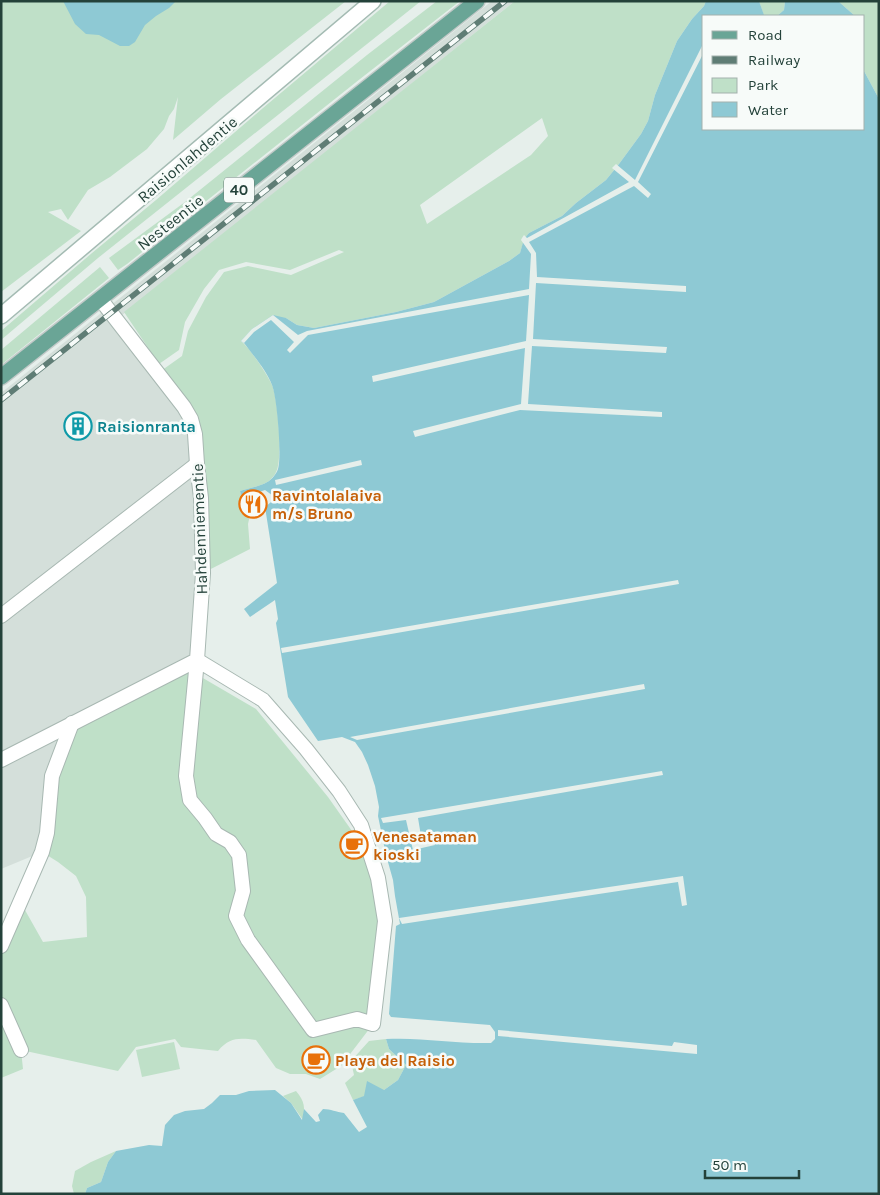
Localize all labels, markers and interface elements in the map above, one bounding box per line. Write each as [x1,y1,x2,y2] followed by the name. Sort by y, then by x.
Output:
[702,15,865,130] legend
[748,26,783,44] text: Road
[748,51,800,69] text: Railway
[748,76,778,94] text: Park
[748,101,789,119] text: Water
[134,112,241,207] street label: Raisionlahdentie
[224,178,254,202] road number: 40
[133,191,207,254] street label: Nesteentie
[63,411,93,441] building icon: Raisionranta
[97,417,196,436] place label: Raisionranta
[188,463,211,595] street label: Hahdenniementie
[272,486,382,523] place label: Ravintolalaiva m/s Bruno
[238,489,268,519] restaurant icon: Ravintolalaiva m/s Bruno
[373,827,477,864] place label: Venesataman kioski
[339,830,369,860] cafe icon: Venesataman kioski
[301,1045,331,1075] cafe icon: Playa del Raisio
[335,1051,455,1070] place label: Playa del Raisio
[705,1148,799,1180] scale bar
[712,1156,747,1174] text: 50 m

